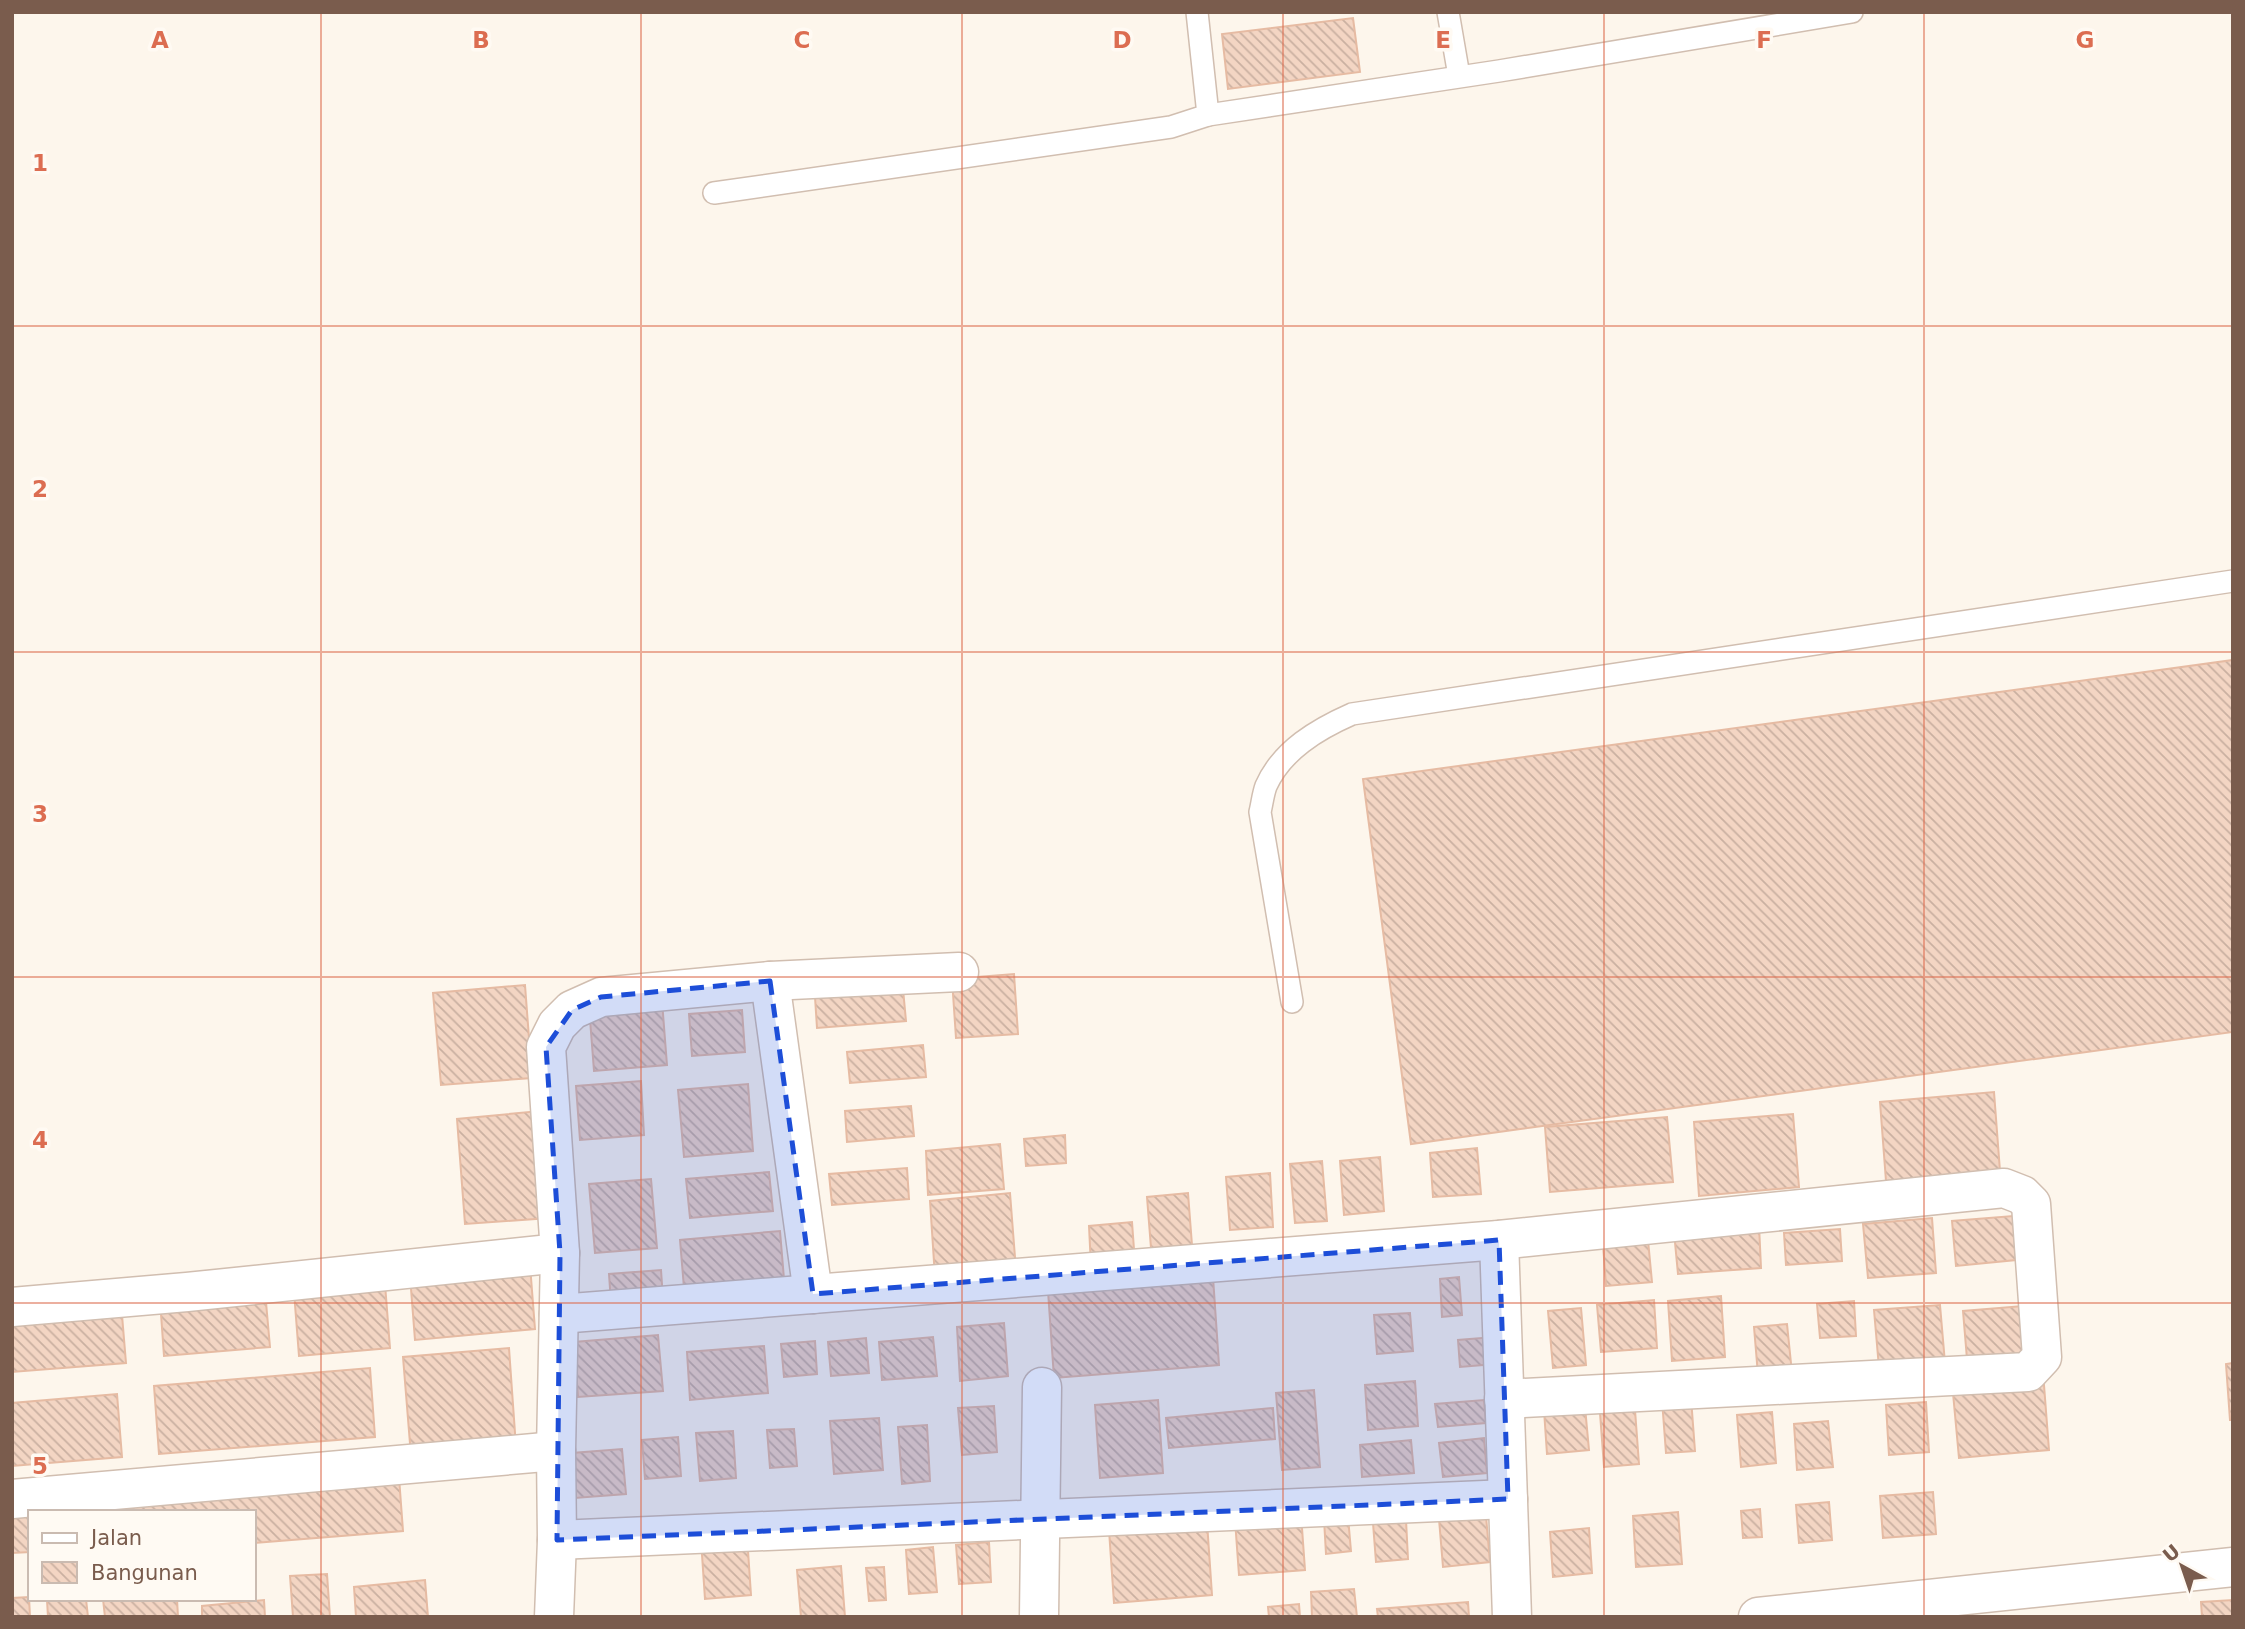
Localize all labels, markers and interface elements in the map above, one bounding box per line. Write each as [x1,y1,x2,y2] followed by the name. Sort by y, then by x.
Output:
[151,27,169,53] text: A
[472,27,490,53] text: B
[794,27,810,53] text: C
[1112,27,1132,53] text: D
[1435,27,1451,53] text: E
[1756,27,1772,53] text: F
[2076,27,2094,53] text: G
[32,150,48,176] text: 1
[32,476,48,502] text: 2
[32,801,48,827] text: 3
[32,1127,48,1153] text: 4
[32,1453,48,1479] text: 5
[28,1510,256,1601] legend
[89,1526,142,1550] text: Jalan
[2147,1531,2217,1601] north arrow
[2158,1540,2184,1566] text: U
[91,1561,198,1585] text: Bangunan

